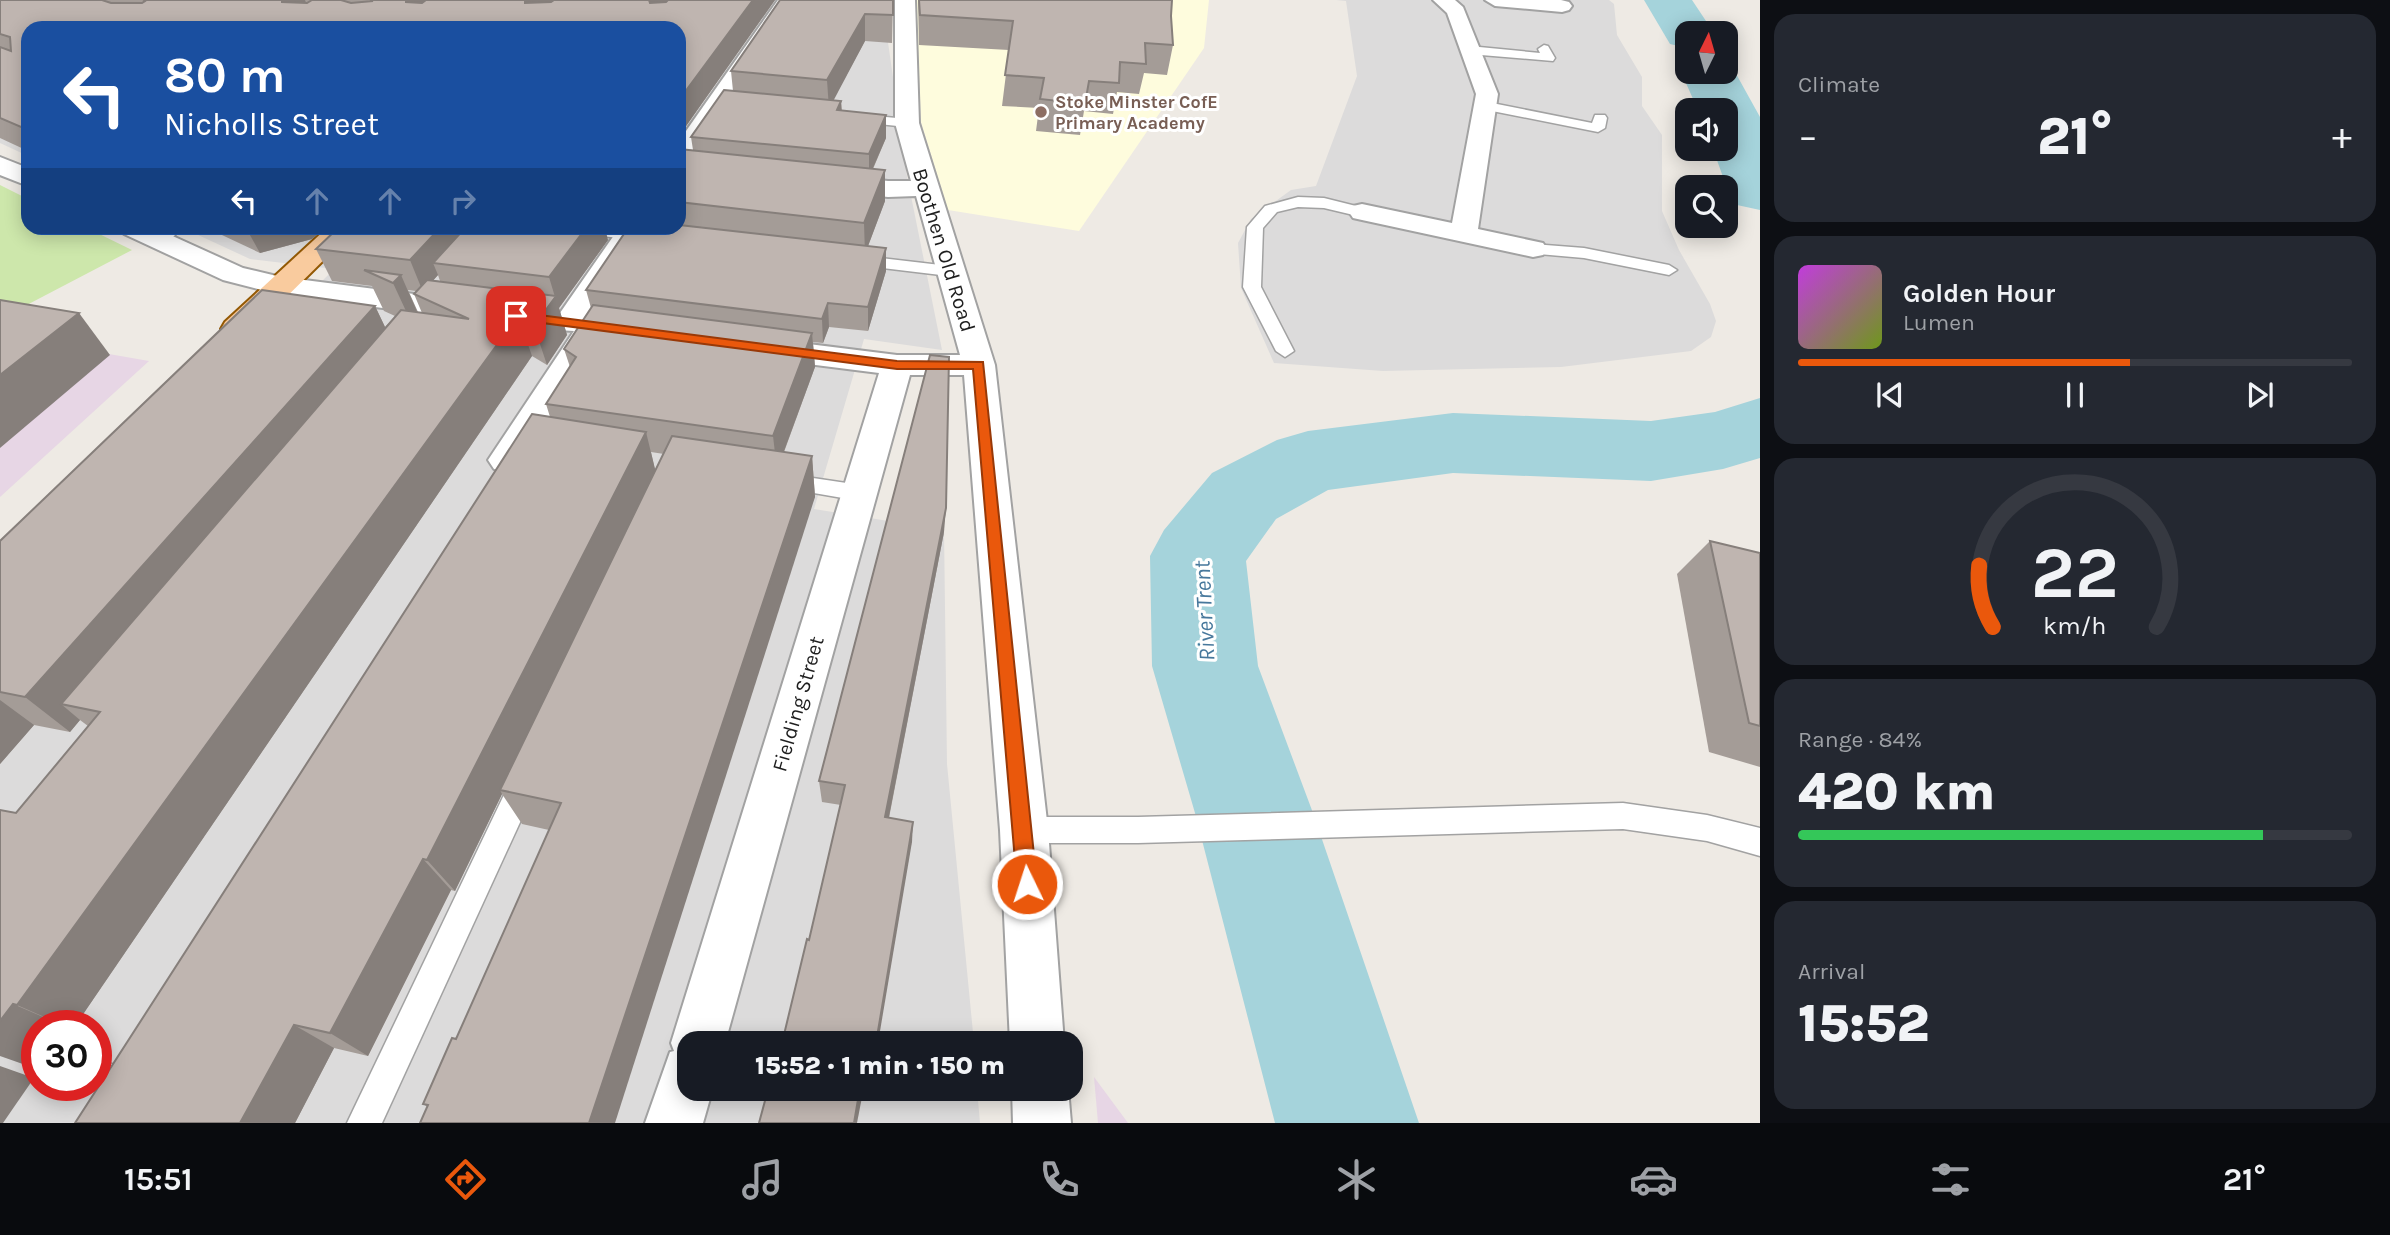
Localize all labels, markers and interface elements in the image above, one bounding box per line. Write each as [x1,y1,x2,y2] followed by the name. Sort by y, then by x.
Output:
[1675,21,1738,84] north arrow
[1675,21,1738,238] map controls
[164,47,286,104] text: 80 m
[49,49,140,140] icon: left
[1798,71,1880,98] text: Climate
[1055,91,1218,134] place label: Stoke Minster CofE Primary Academy
[1675,98,1738,161] button: sound
[1033,104,1049,120] marker: Stoke Minster CofE Primary Academy
[164,106,379,143] text: Nicholls Street
[2037,106,2113,167] text: 21°
[1798,114,1818,159] text: −
[2332,114,2352,159] text: +
[908,165,980,335] street label: Boothen Old Road
[1675,175,1738,238] button: search
[225,182,263,220] icon: left
[298,182,336,220] icon: ahead
[371,182,409,220] icon: ahead
[444,182,482,220] icon: right
[1903,278,2055,309] text: Golden Hour
[486,286,546,346] pin
[497,297,535,335] icon: arrive
[1903,309,1975,336] text: Lumen
[1871,376,1909,414] icon: previous
[2056,376,2094,414] icon: pause
[2241,376,2279,414] icon: next
[2031,531,2119,616] text: 22
[1188,559,1221,662] water label: River Trent
[2043,611,2107,640] text: km/h
[767,633,829,774] street label: Fielding Street
[1798,726,1922,753] text: Range · 84%
[1798,761,1995,822] text: 420 km
[990,847,1064,921] position arrow
[1798,958,1865,985] text: Arrival
[1798,993,1929,1054] text: 15:52
[21,1010,112,1101] speed limit sign: 30
[755,1050,1005,1081] text: 15:52 · 1 min · 150 m
[441,1155,490,1204] icon: directions
[738,1155,787,1204] icon: music
[1035,1155,1084,1204] icon: phone
[1332,1155,1381,1204] icon: climate
[1629,1155,1678,1204] icon: car
[1926,1155,1975,1204] icon: filters
[124,1161,193,1198] text: 15:51
[2223,1161,2266,1198] text: 21°

